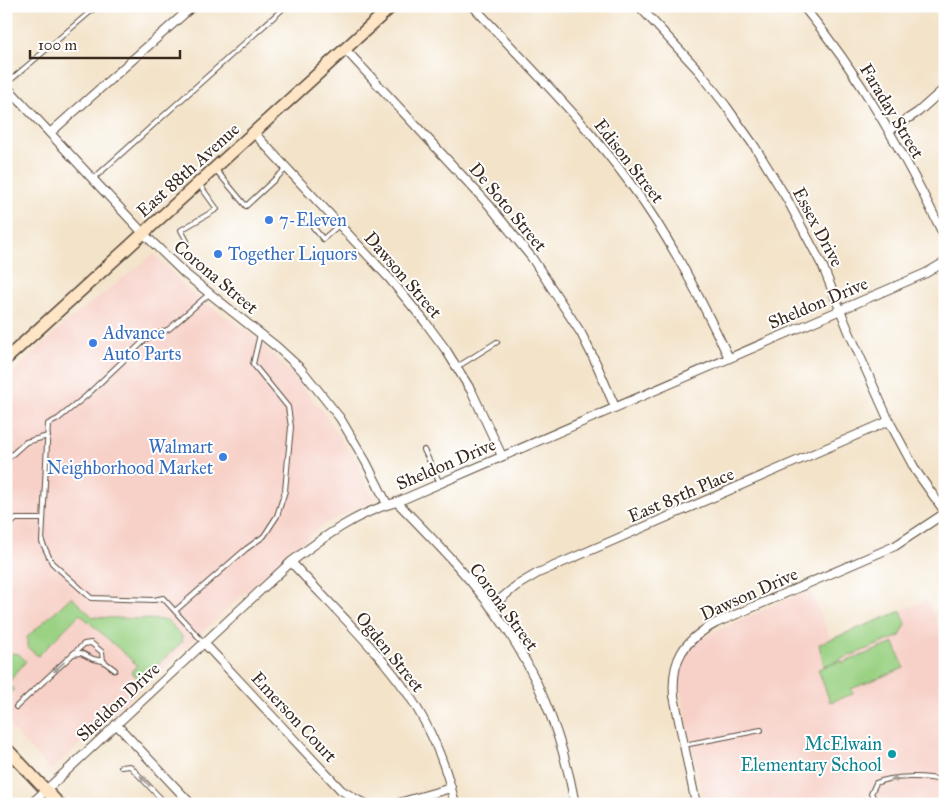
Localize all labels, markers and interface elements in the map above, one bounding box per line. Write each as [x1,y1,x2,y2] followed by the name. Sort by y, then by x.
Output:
[30,28,180,60] scale bar
[38,36,78,54] text: 100 m
[855,60,929,163] street label: Faraday Street
[589,114,669,208] street label: Edison Street
[132,118,244,222] street label: East 88th Avenue
[464,158,552,256] street label: De Soto Street
[788,183,848,271] street label: Essex Drive
[279,209,347,231] place label: 7-Eleven
[263,214,275,226] marker: 7-Eleven
[359,227,447,323] street label: Dawson Street
[169,235,263,319] street label: Corona Street
[228,243,357,266] place label: Together Liquors
[212,248,224,260] marker: Together Liquors
[765,272,871,334] street label: Sheldon Drive
[102,322,181,365] place label: Advance Auto Parts
[87,337,99,349] marker: Advance Auto Parts
[393,433,499,495] street label: Sheldon Drive
[47,436,214,480] place label: Walmart Neighborhood Market
[217,451,229,463] marker: Walmart Neighborhood Market
[625,463,737,527] street label: East 85th Place
[465,559,544,656] street label: Corona Street
[697,563,801,625] street label: Dawson Drive
[350,607,429,698] street label: Ogden Street
[72,658,164,746] street label: Sheldon Drive
[53,661,65,673] one-way arrow
[246,667,342,767] street label: Emerson Court
[740,733,882,776] place label: McElwain Elementary School
[886,748,898,760] marker: McElwain Elementary School
[890,775,906,783] one-way arrow
[139,776,151,788] one-way arrow

